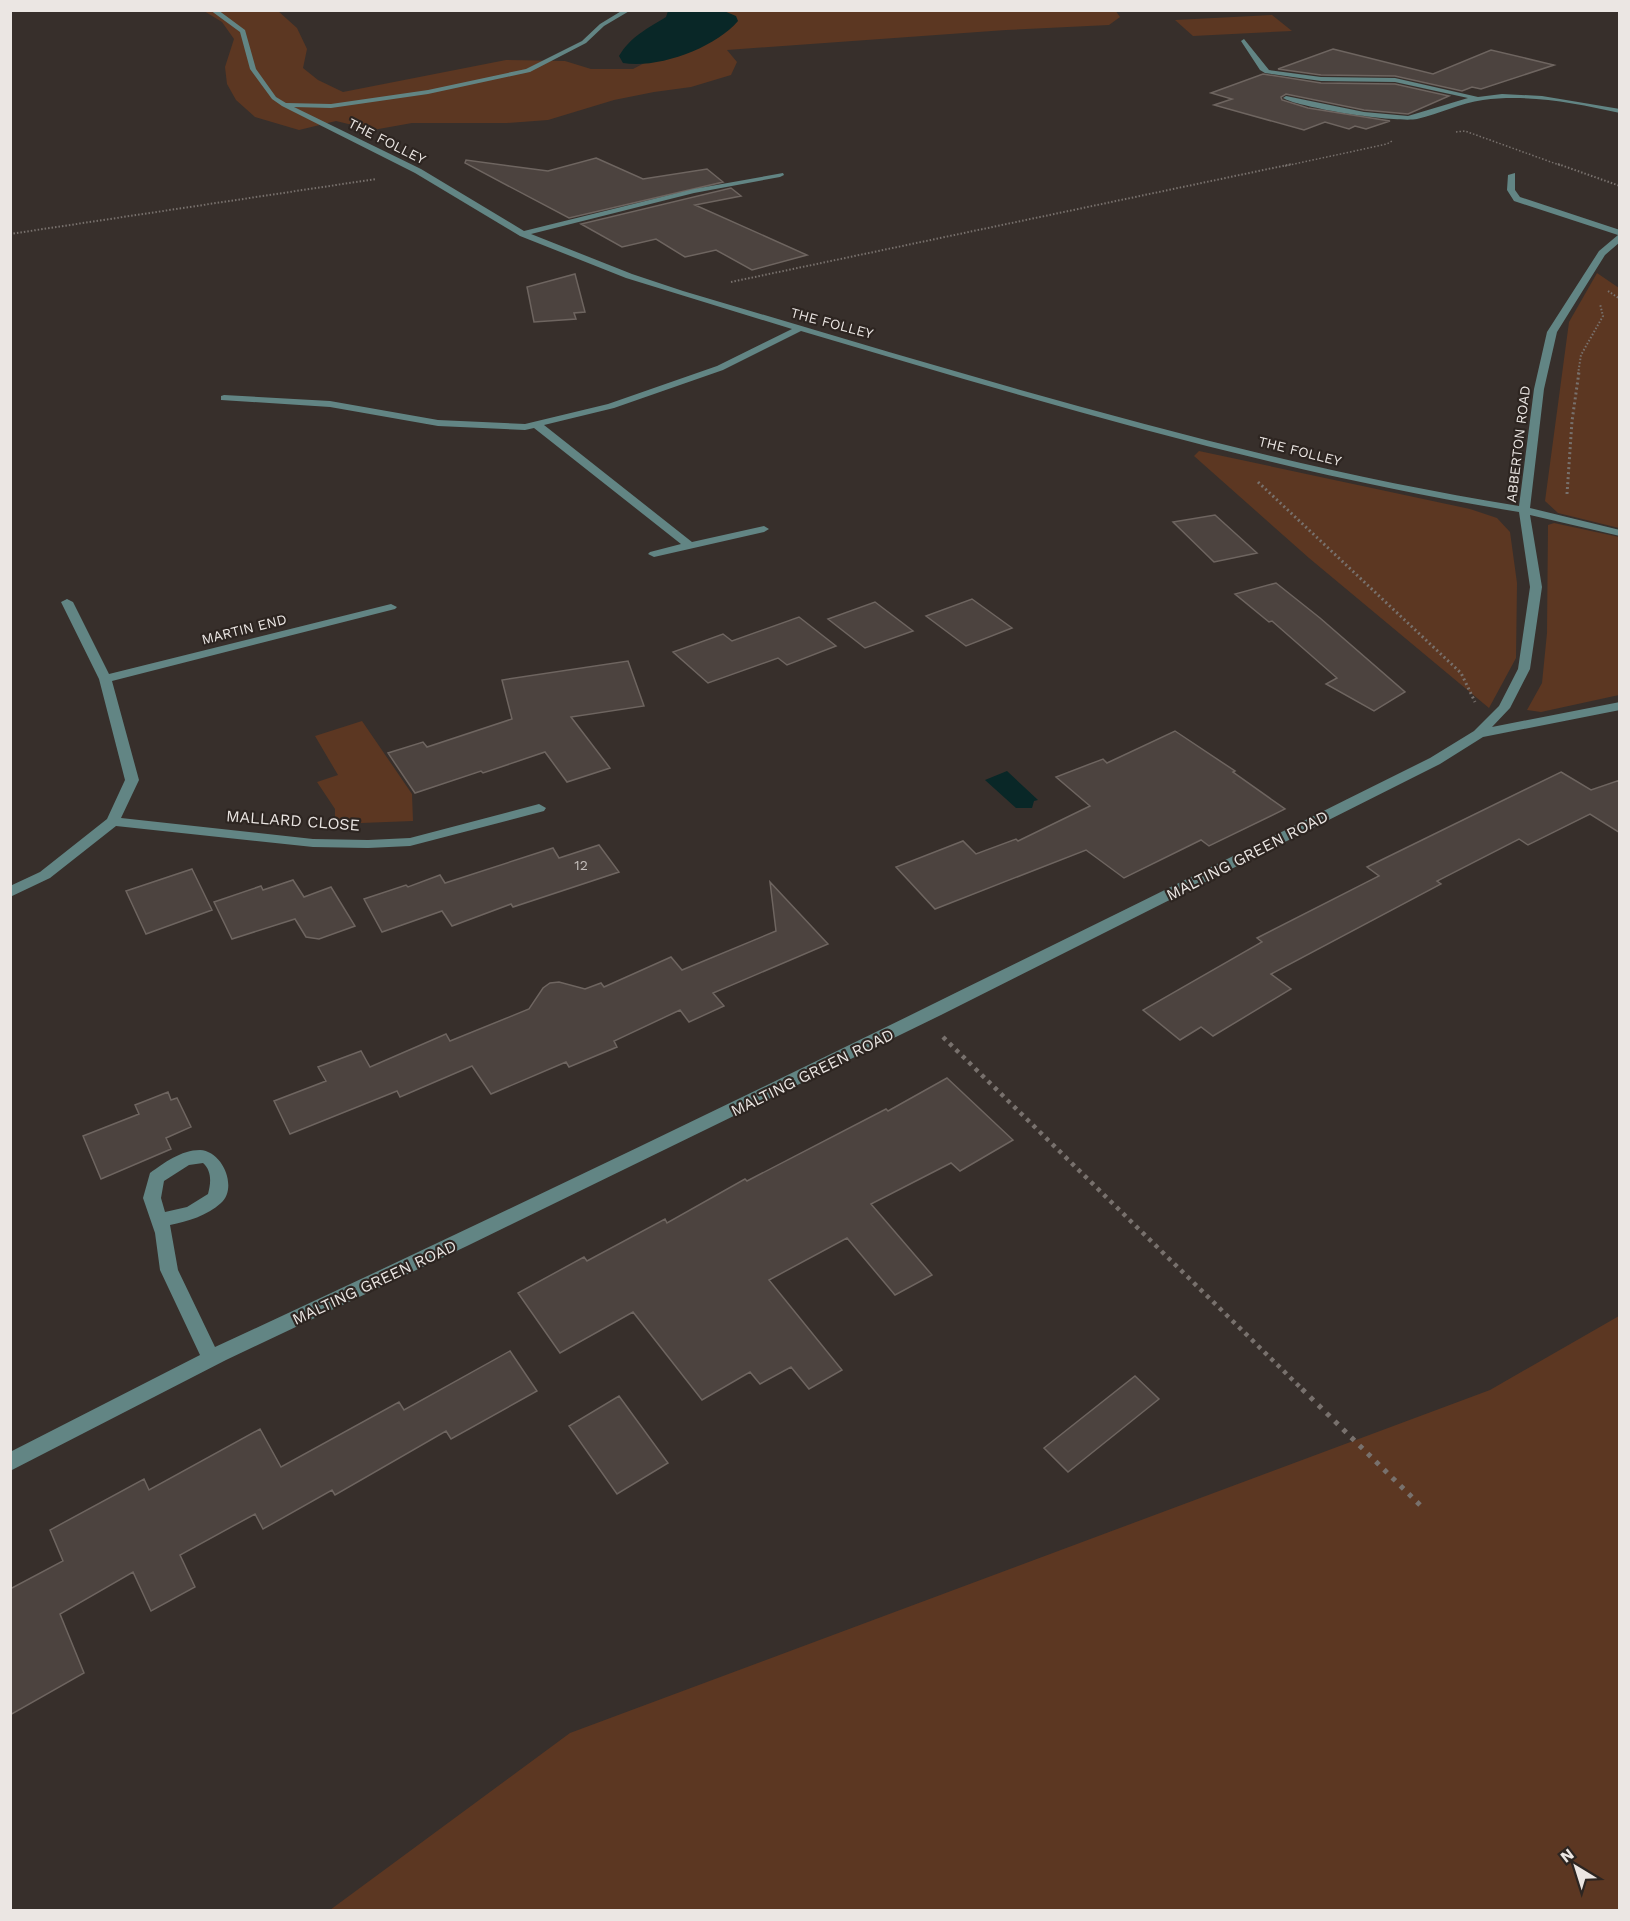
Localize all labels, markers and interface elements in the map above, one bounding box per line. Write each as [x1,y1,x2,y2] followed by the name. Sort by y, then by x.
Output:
[346,115,428,167] street label: THE FOLLEY
[789,304,875,342] street label: THE FOLLEY
[1503,385,1533,503] street label: ABBERTON ROAD
[1257,433,1343,469] street label: THE FOLLEY
[200,611,288,647] street label: MARTIN END
[225,806,361,835] street label: MALLARD CLOSE
[1163,806,1331,905] street label: MALTING GREEN ROAD
[574,857,588,873] house number: 12
[728,1025,897,1120] street label: MALTING GREEN ROAD
[289,1236,459,1329] street label: MALTING GREEN ROAD
[1546,1837,1606,1897] north arrow
[1557,1844,1578,1867] text: N

